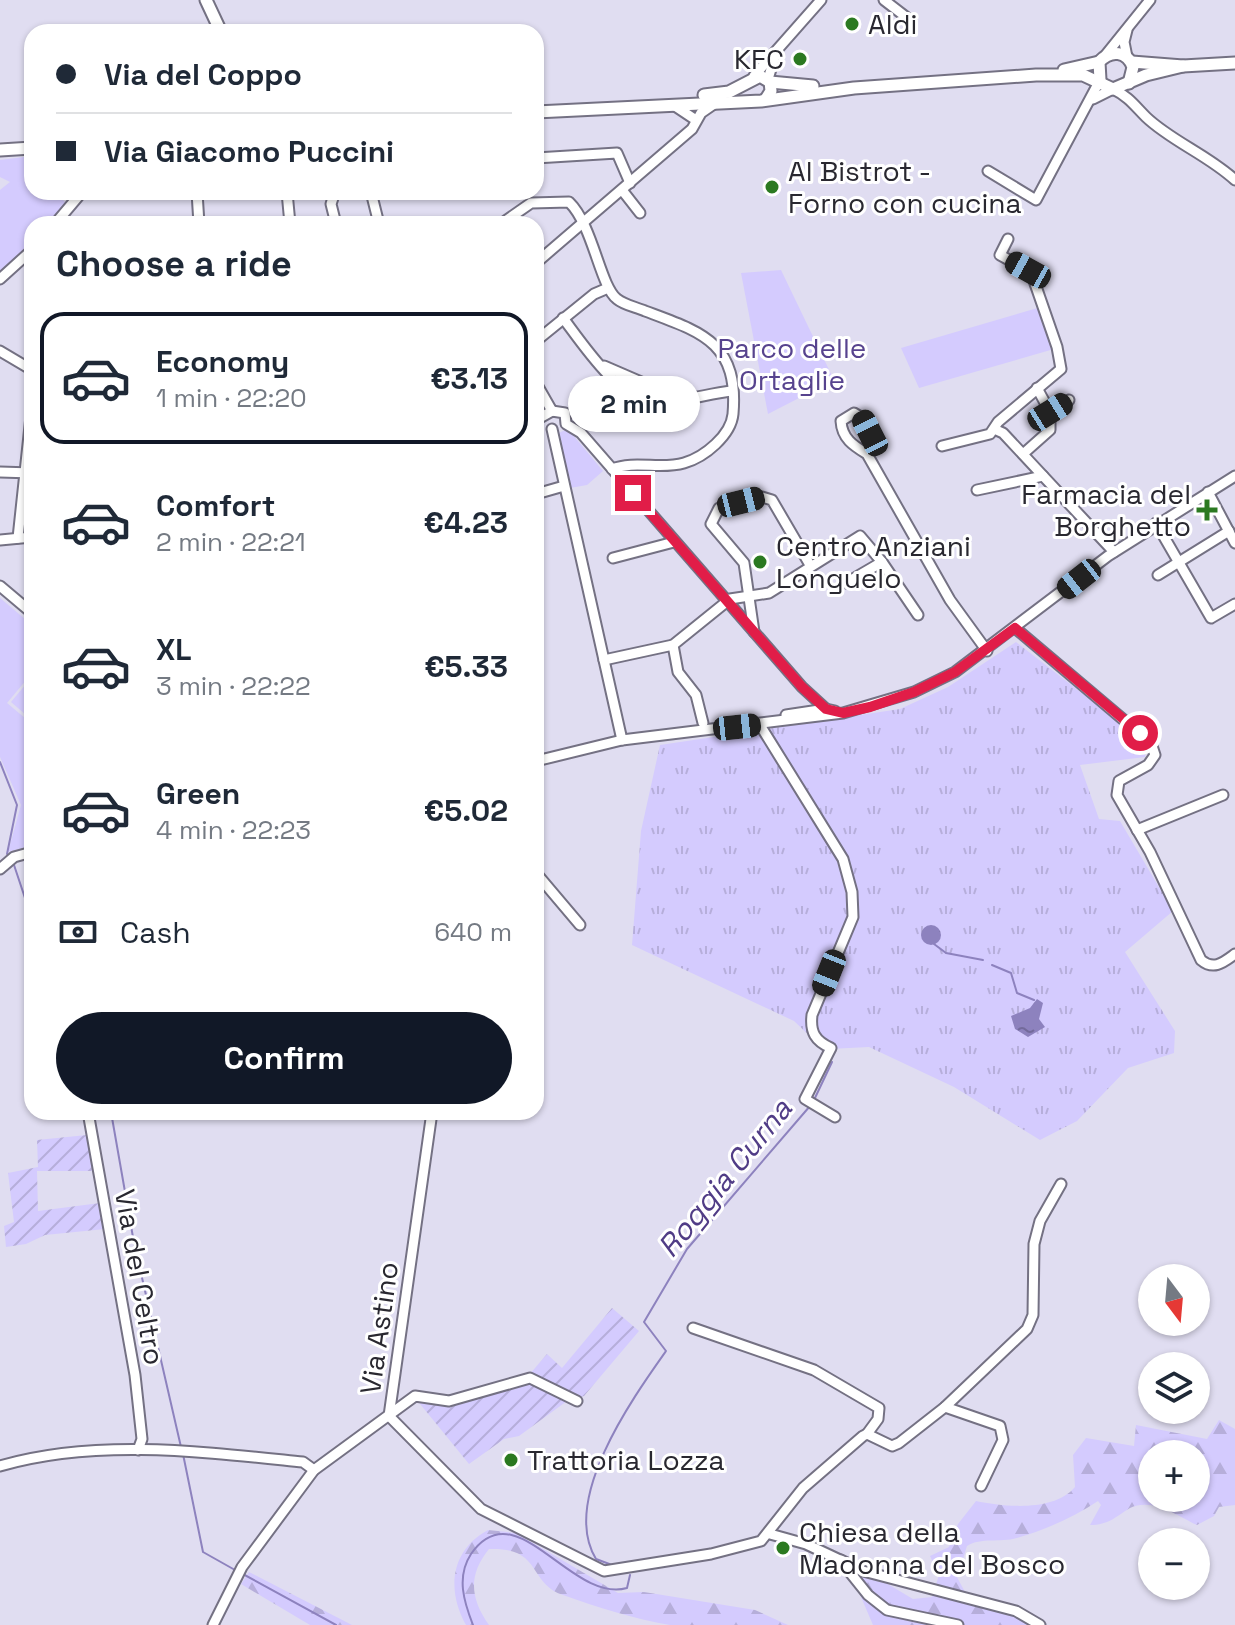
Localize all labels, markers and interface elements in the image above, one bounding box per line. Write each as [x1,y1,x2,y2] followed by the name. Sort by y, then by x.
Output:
[868,6,917,42] place label: Aldi
[843,15,861,33] marker: Aldi
[734,41,784,77] place label: KFC
[791,50,809,68] marker: KFC
[104,55,302,94] text: Via del Coppo
[104,132,394,171] text: Via Giacomo Puccini
[788,153,1022,221] place label: Al Bistrot - Forno con cucina
[763,178,781,196] marker: Al Bistrot - Forno con cucina
[56,241,292,287] text: Choose a ride
[1001,248,1055,292] car
[718,330,866,398] park label: Parco delle Ortaglie
[60,342,132,414] icon: car
[156,342,289,381] text: Economy
[430,359,508,398] text: €3.13
[567,377,699,433] callout: 2 min
[156,381,307,415] text: 1 min · 22:20
[600,387,668,421] text: 2 min
[1023,389,1077,435] car
[848,406,892,460] car
[615,475,651,511] route end
[1021,476,1191,544] place label: Farmacia del Borghetto
[715,485,767,519] car
[60,486,132,558] icon: car
[156,486,275,525] text: Comfort
[1198,501,1216,519] marker: Farmacia del Borghetto
[424,503,508,542] text: €4.23
[156,525,306,559] text: 2 min · 22:21
[776,528,971,596] place label: Centro Anziani Longuelo
[751,553,769,571] marker: Centro Anziani Longuelo
[1053,555,1105,603] car
[60,630,132,702] icon: car
[156,630,192,669] text: XL
[424,647,508,686] text: €5.33
[156,669,311,703] text: 3 min · 22:22
[712,713,762,741] car
[1122,715,1158,751] route start
[60,774,132,846] icon: car
[156,774,240,813] text: Green
[424,791,508,830] text: €5.02
[156,813,311,847] text: 4 min · 22:23
[56,910,100,954] icon: cash
[120,913,191,952] text: Cash
[434,915,512,949] text: 640 m
[809,946,849,1000] car
[56,1012,512,1104] button: Confirm
[649,1090,801,1265] water label: Roggia Curna
[107,1186,173,1368] street label: Via del Celtro
[352,1259,406,1397] street label: Via Astino
[1138,1264,1210,1336] north arrow
[1138,1264,1210,1600] map controls
[1138,1352,1210,1424] button: layers
[1138,1440,1210,1512] button: +
[527,1442,725,1478] place label: Trattoria Lozza
[502,1451,520,1469] marker: Trattoria Lozza
[799,1514,1065,1582] place label: Chiesa della Madonna del Bosco
[1138,1528,1210,1600] button: −
[774,1539,792,1557] marker: Chiesa della Madonna del Bosco

